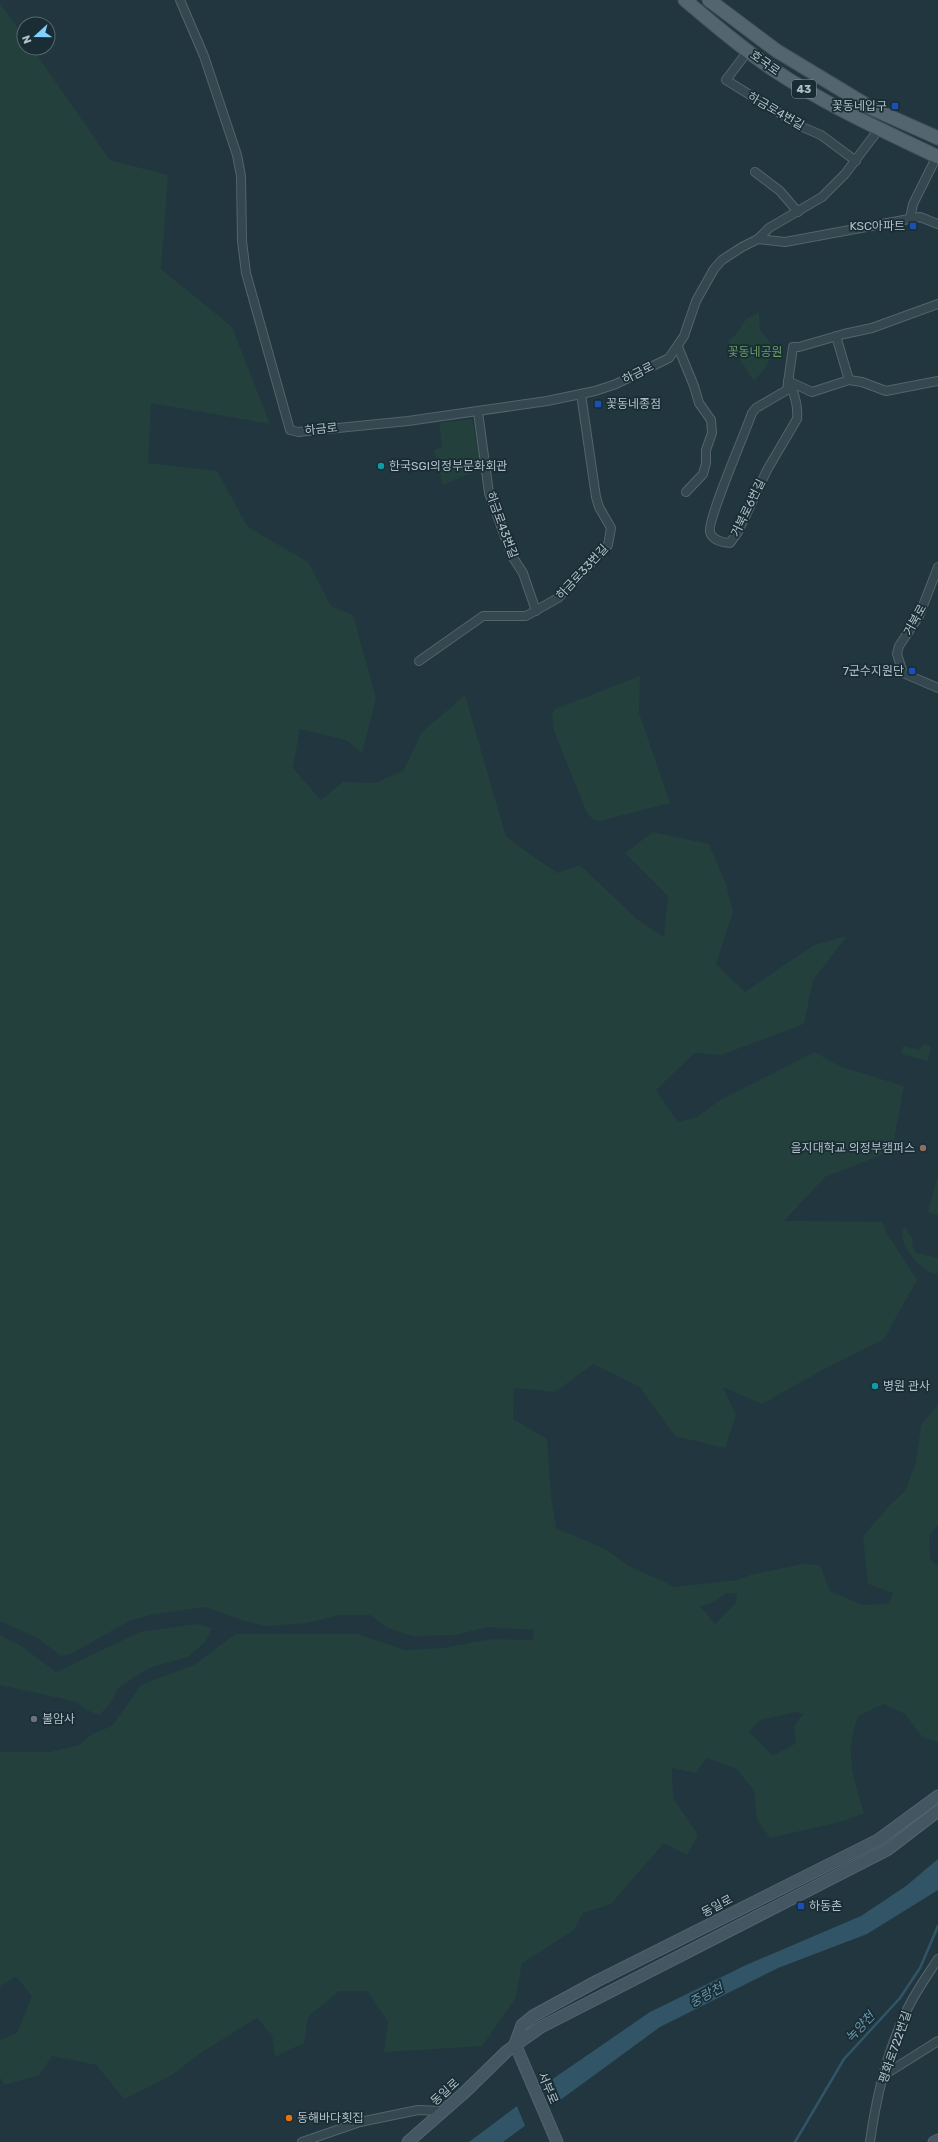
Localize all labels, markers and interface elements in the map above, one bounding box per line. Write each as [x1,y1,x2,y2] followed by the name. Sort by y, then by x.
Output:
[16,16,56,56] north arrow
[20,33,35,45] text: N
[747,48,783,78] street label: 호국로
[792,80,816,98] road number: 43
[745,89,807,133] street label: 하금로4번길
[832,99,887,113] place label: 꽃동네입구
[890,101,900,111] marker: 꽃동네입구
[849,219,905,233] place label: KSC아파트
[908,221,918,231] marker: KSC아파트
[727,345,783,359] park label: 꽃동네공원
[620,359,656,387] street label: 하금로
[606,397,661,411] place label: 꽃동네종점
[593,399,603,409] marker: 꽃동네종점
[304,420,338,438] street label: 하금로
[389,459,507,473] place label: 한국SGI의정부문화회관
[376,461,386,471] marker: 한국SGI의정부문화회관
[728,477,768,539] street label: 거북로6번길
[483,490,521,560] street label: 하금로43번길
[553,542,611,602] street label: 하금로33번길
[901,602,929,638] street label: 거북로
[843,664,904,678] place label: 7군수지원단
[907,666,917,676] marker: 7군수지원단
[791,1141,915,1155] place label: 을지대학교 의정부캠퍼스
[918,1143,928,1153] marker: 을지대학교 의정부캠퍼스
[883,1379,930,1393] place label: 병원 관사
[870,1381,880,1391] marker: 병원 관사
[42,1712,75,1726] place label: 불암사
[29,1714,39,1724] marker: 불암사
[699,1892,735,1920] street label: 동일로
[809,1899,842,1913] place label: 하동촌
[796,1901,806,1911] marker: 하동촌
[687,1979,726,2010] water label: 중랑천
[842,2008,878,2045] water label: 녹양천
[876,2009,914,2085] street label: 평화로722번길
[535,2070,561,2106] street label: 서부로
[428,2076,462,2108] street label: 동일로
[297,2111,363,2125] place label: 동해바다횟집
[284,2113,294,2123] marker: 동해바다횟집

